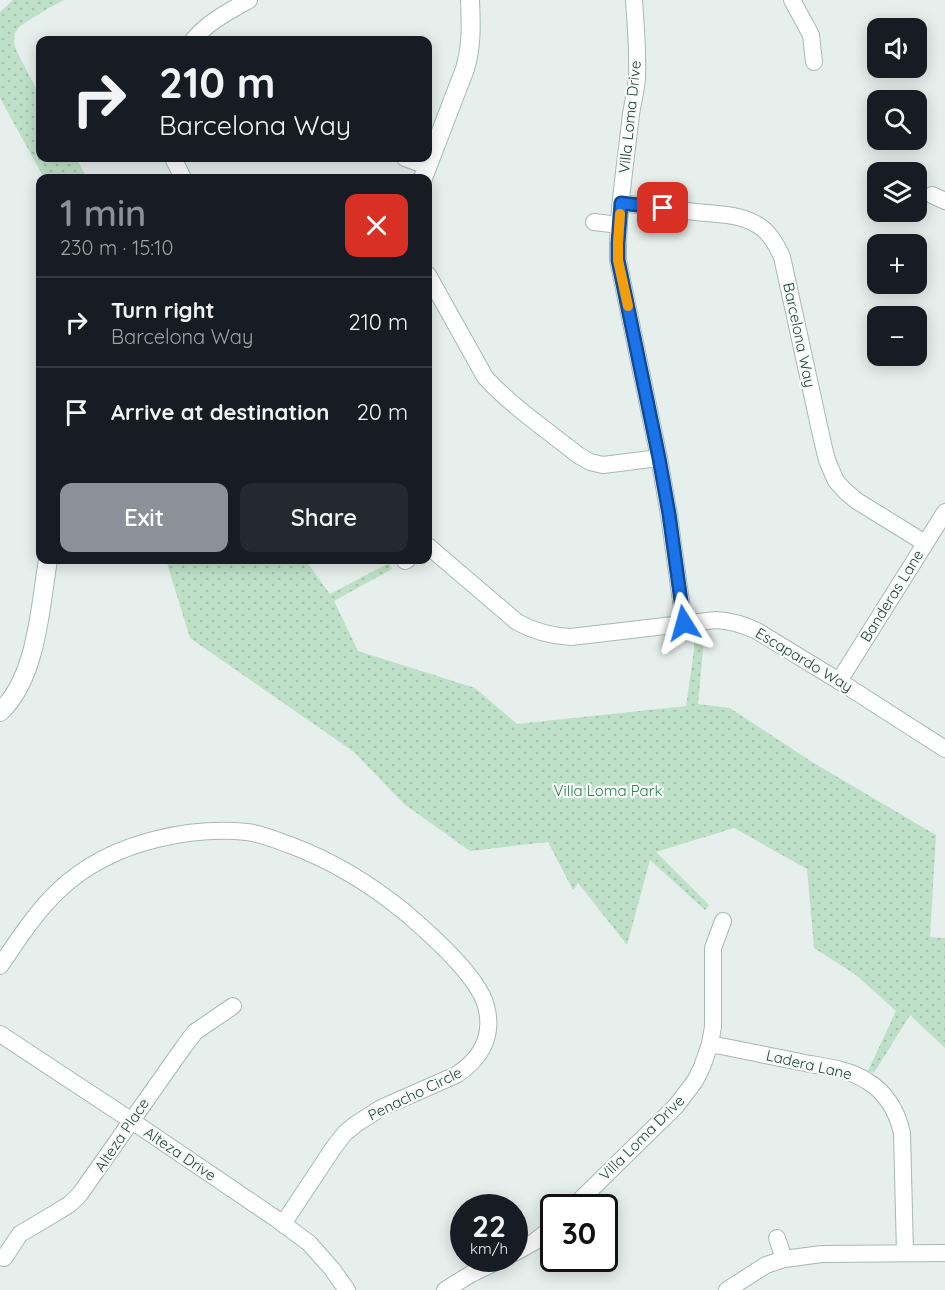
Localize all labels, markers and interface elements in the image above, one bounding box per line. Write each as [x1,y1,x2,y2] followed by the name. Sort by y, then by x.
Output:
[867,18,927,366] map controls
[867,18,927,78] button: sound
[159,56,276,109] text: 210 m
[60,60,138,138] icon: right
[614,60,645,174] street label: Villa Loma Drive
[867,90,927,150] button: search
[159,108,351,142] text: Barcelona Way
[867,162,927,222] button: layers
[637,182,688,233] pin
[60,190,146,235] text: 1 min
[646,191,679,224] icon: arrive
[345,194,408,257] button: close
[867,234,927,294] button: +
[60,235,173,260] text: 230 m · 15:10
[779,281,820,389] street label: Barcelona Way
[111,296,215,324] text: Turn right
[60,306,93,339] icon: right
[867,306,927,366] button: −
[349,308,408,336] text: 210 m
[111,324,253,349] text: Barcelona Way
[60,396,93,429] icon: arrive
[111,398,329,426] text: Arrive at destination
[357,398,408,426] text: 20 m
[60,483,228,552] button: Exit
[240,483,408,552] button: Share
[856,546,927,645] street label: Banderas Lane
[652,591,716,655] position arrow
[752,623,856,696] street label: Escapardo Way
[554,781,662,800] park label: Villa Loma Park
[764,1045,854,1084] street label: Ladera Lane
[365,1063,465,1125] street label: Penacho Circle
[595,1091,688,1184] street label: Villa Loma Drive
[90,1094,153,1175] street label: Alteza Place
[141,1122,220,1185] street label: Alteza Drive
[540,1194,618,1272] speed limit sign: 30
[472,1207,506,1245] text: 22
[470,1239,508,1258] text: km/h

